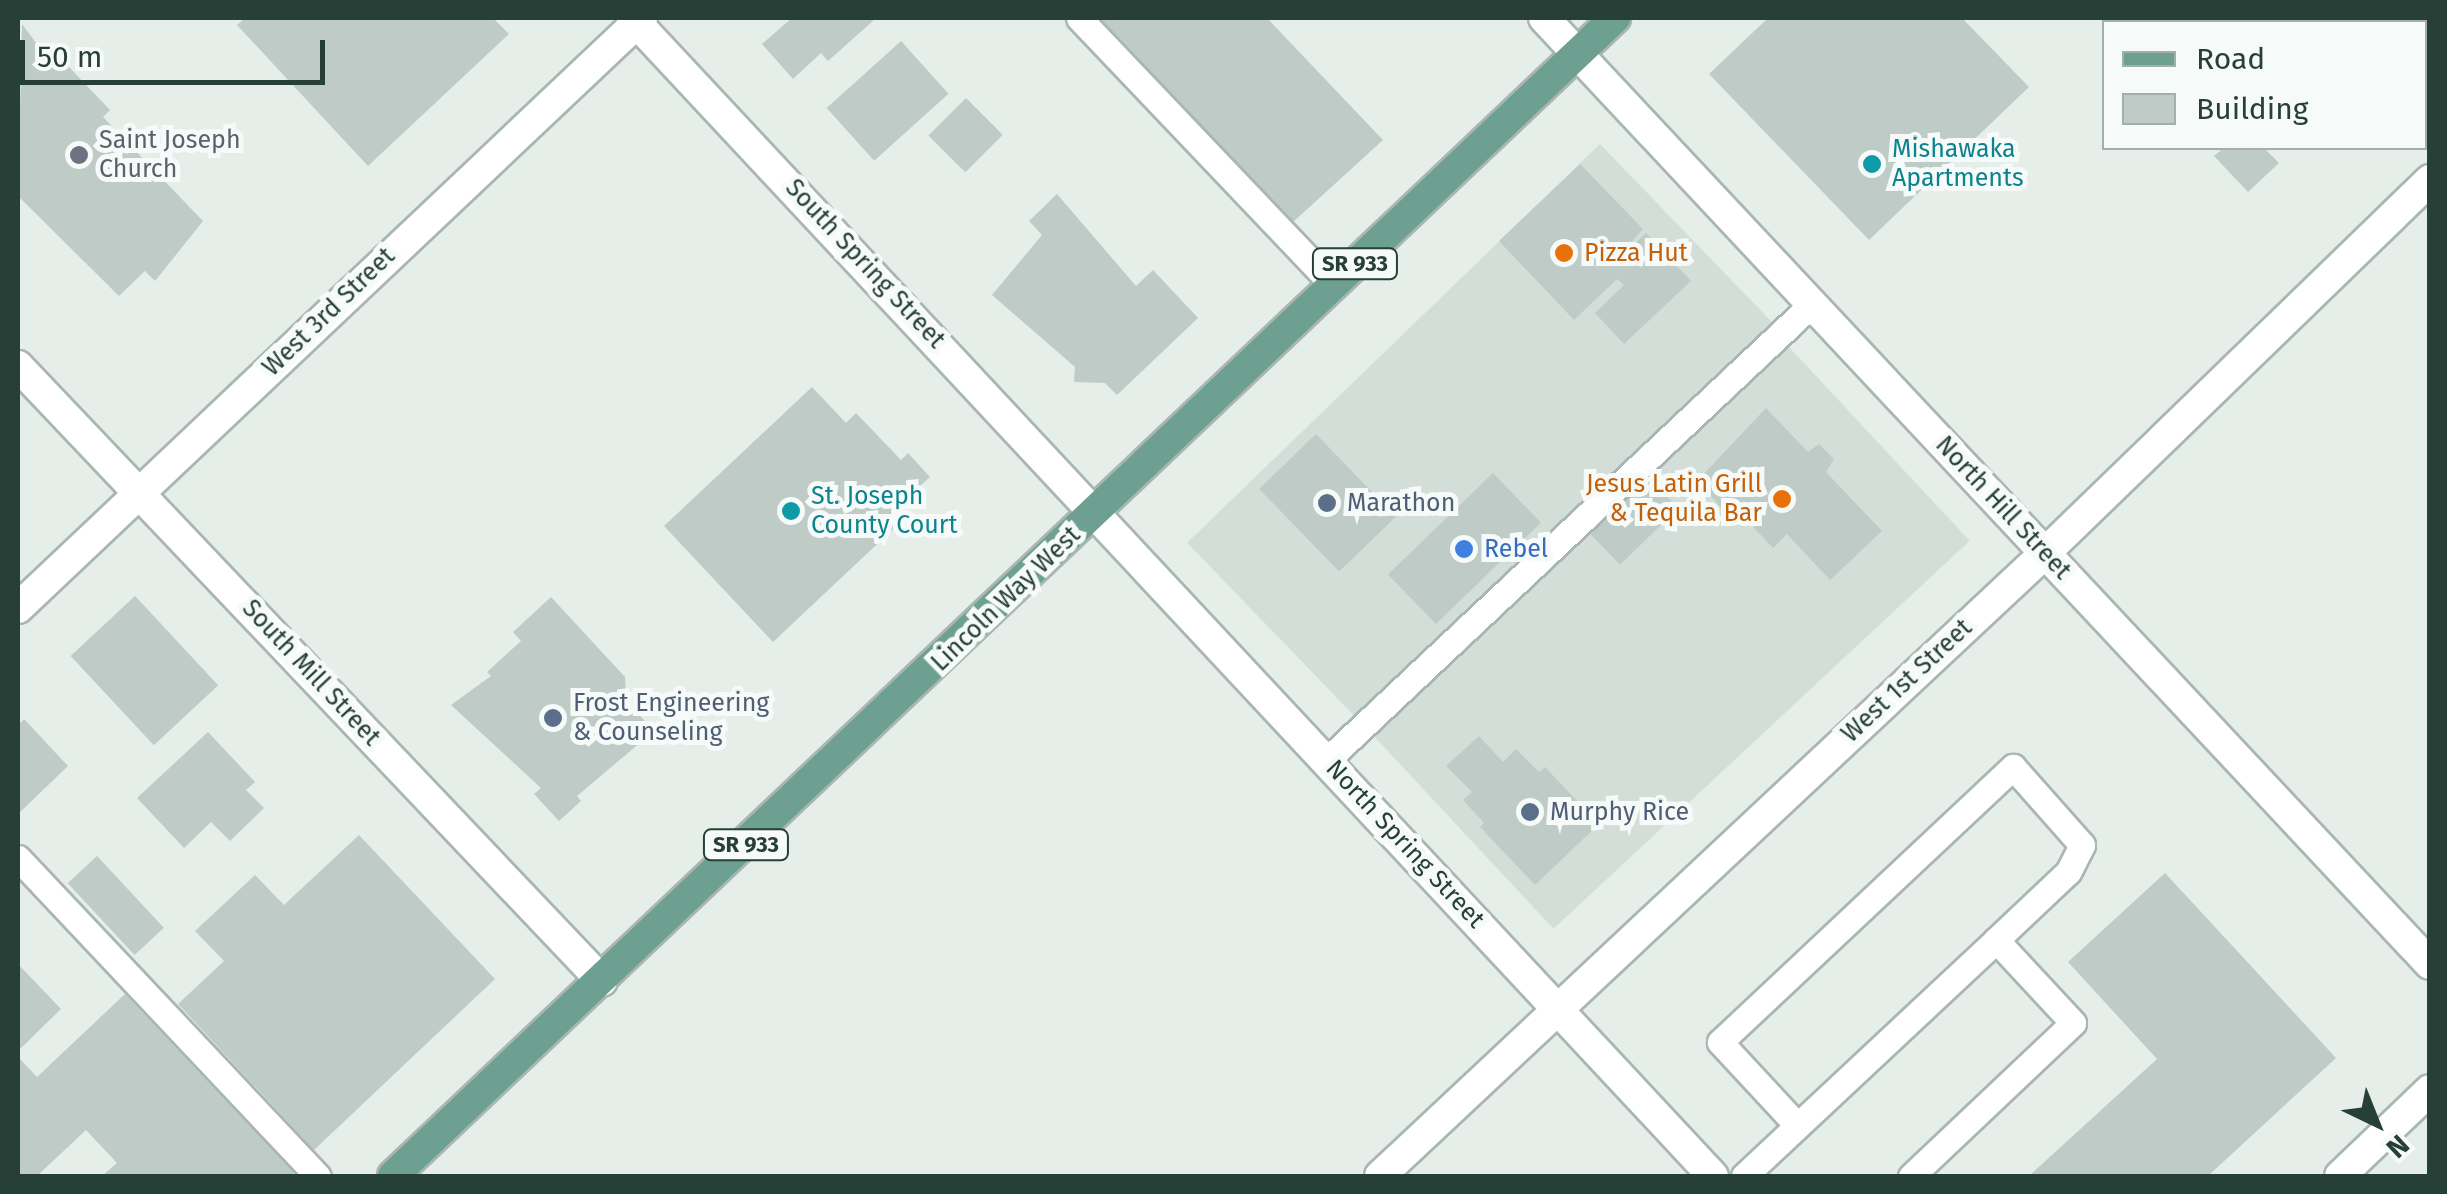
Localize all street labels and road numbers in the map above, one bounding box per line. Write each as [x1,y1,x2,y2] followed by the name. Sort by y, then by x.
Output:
[779,173,951,355] street label: South Spring Street
[257,241,401,383] street label: West 3rd Street
[1310,247,1400,281] road number: SR 933
[1929,430,2077,586] street label: North Hill Street
[925,520,1087,678] street label: Lincoln Way West
[236,594,386,752] street label: South Mill Street
[1836,613,1978,749] street label: West 1st Street
[1319,754,1491,934] street label: North Spring Street
[701,828,791,862] road number: SR 933

